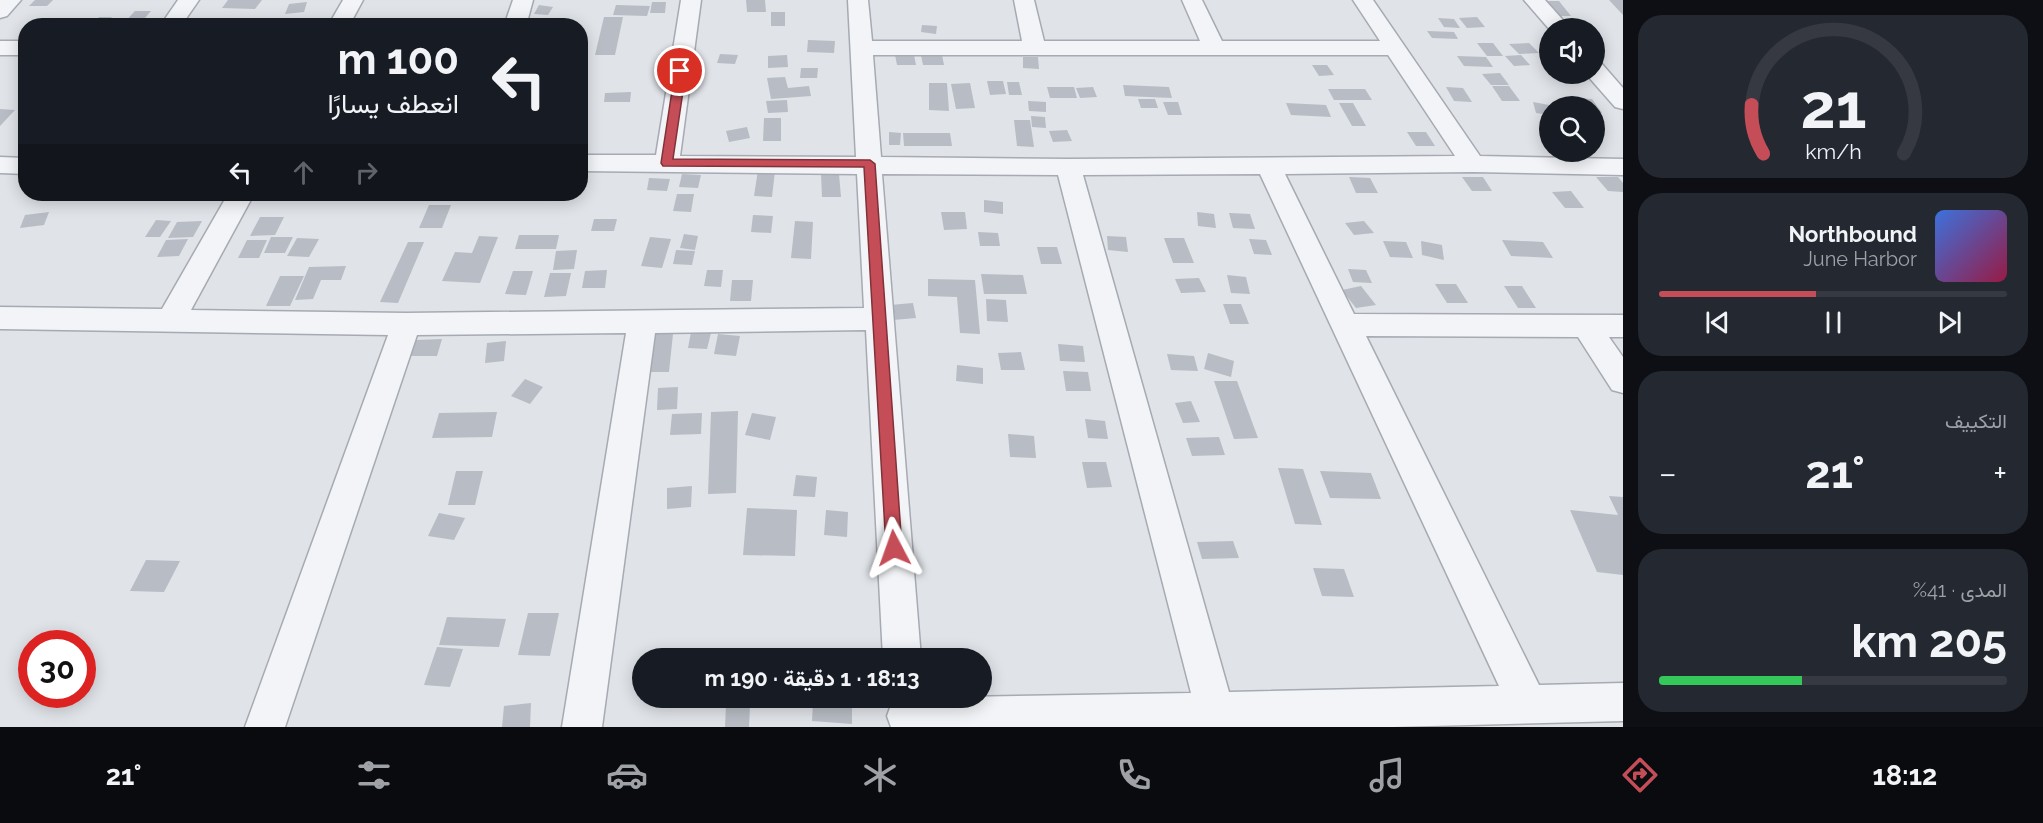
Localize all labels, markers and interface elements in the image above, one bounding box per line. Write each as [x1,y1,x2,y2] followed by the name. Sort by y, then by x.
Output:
[1539,18,1605,162] map controls
[1539,18,1605,84] button: sound
[337,35,459,84] text: 100 m
[480,42,558,120] icon: left
[654,45,705,96] pin
[663,54,696,87] icon: arrive
[1800,69,1866,143] text: 21
[327,88,459,119] text: انعطف يسارًا
[1539,96,1605,162] button: search
[1805,139,1861,164] text: km/h
[224,156,257,189] icon: left
[287,156,320,189] icon: ahead
[350,156,383,189] icon: right
[1788,221,1917,247] text: Northbound
[1803,247,1917,271] text: June Harbor
[1701,306,1734,339] icon: previous
[1817,306,1850,339] icon: pause
[1933,306,1966,339] icon: next
[1945,409,2007,433] text: التكييف
[1805,446,1865,499] text: 21°
[1659,454,1677,493] text: −
[1993,454,2007,493] text: +
[862,516,926,580] position arrow
[1913,578,2007,602] text: المدى · 41%
[1851,615,2007,668] text: 205 km
[18,630,96,708] speed limit sign: 30
[705,665,919,691] text: 18:13 · 1 دقيقة · 190 m
[353,754,395,796] icon: filters
[606,754,648,796] icon: car
[859,754,901,796] icon: climate
[1113,754,1155,796] icon: phone
[1366,754,1408,796] icon: music
[1619,754,1661,796] icon: directions
[106,760,141,791] text: 21°
[1872,760,1937,791] text: 18:12

